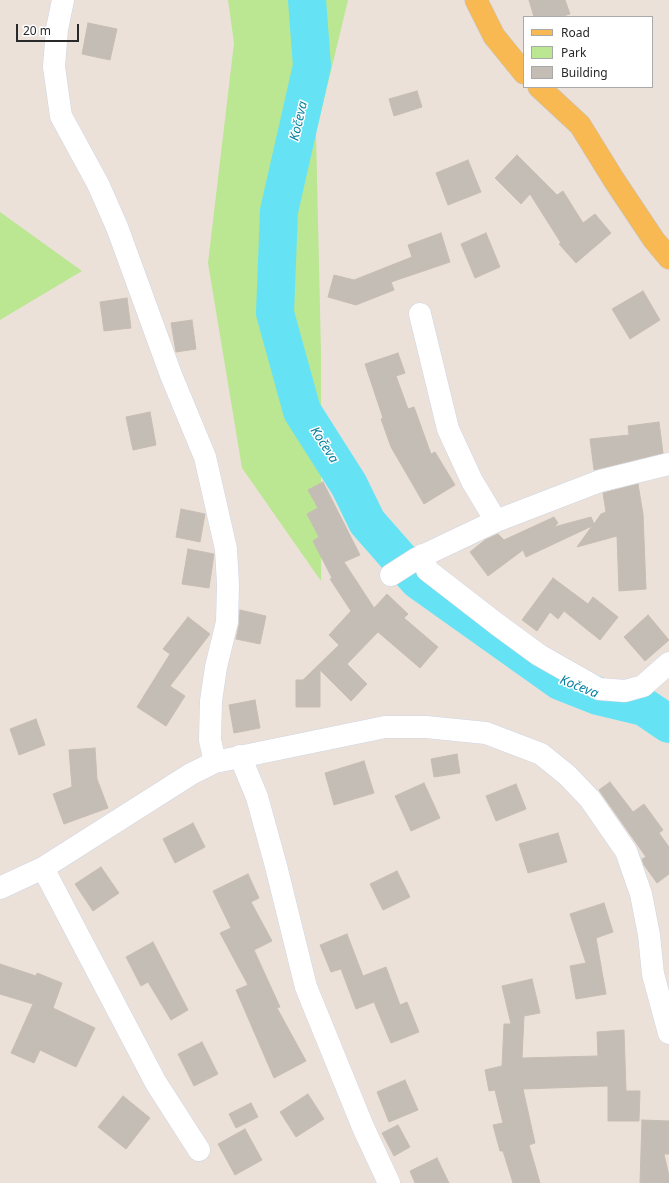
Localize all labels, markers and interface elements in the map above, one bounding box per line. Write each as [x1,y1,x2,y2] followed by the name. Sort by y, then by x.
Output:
[18,16,81,42] scale bar
[523,16,653,88] legend
[23,22,51,39] text: 20 m
[561,24,590,41] text: Road
[561,44,586,61] text: Park
[561,64,608,81] text: Building
[287,100,311,142] water label: Kočeva
[307,424,341,466] water label: Kočeva
[557,672,601,702] water label: Kočeva

